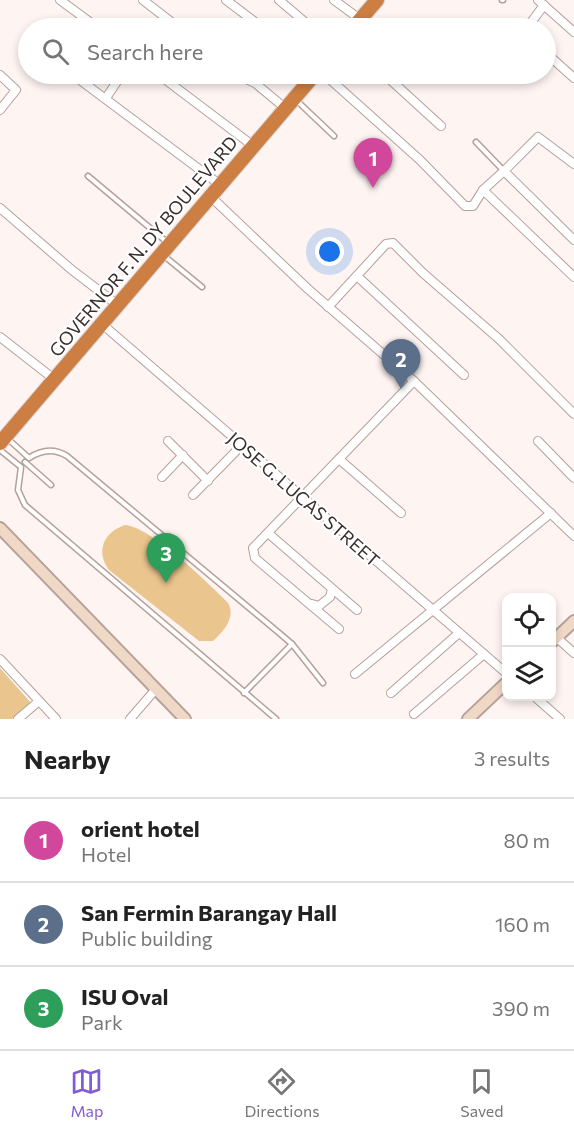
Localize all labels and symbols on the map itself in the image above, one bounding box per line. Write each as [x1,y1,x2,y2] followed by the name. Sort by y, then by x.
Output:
[44,131,242,361] street label: GOVERNOR F. N. DY BOULEVARD
[354,138,392,188] pin: 1
[315,237,344,266] your location
[382,340,420,389] pin: 2
[223,427,385,571] street label: JOSE G. LUCAS STREET
[146,534,186,583] pin: 3

